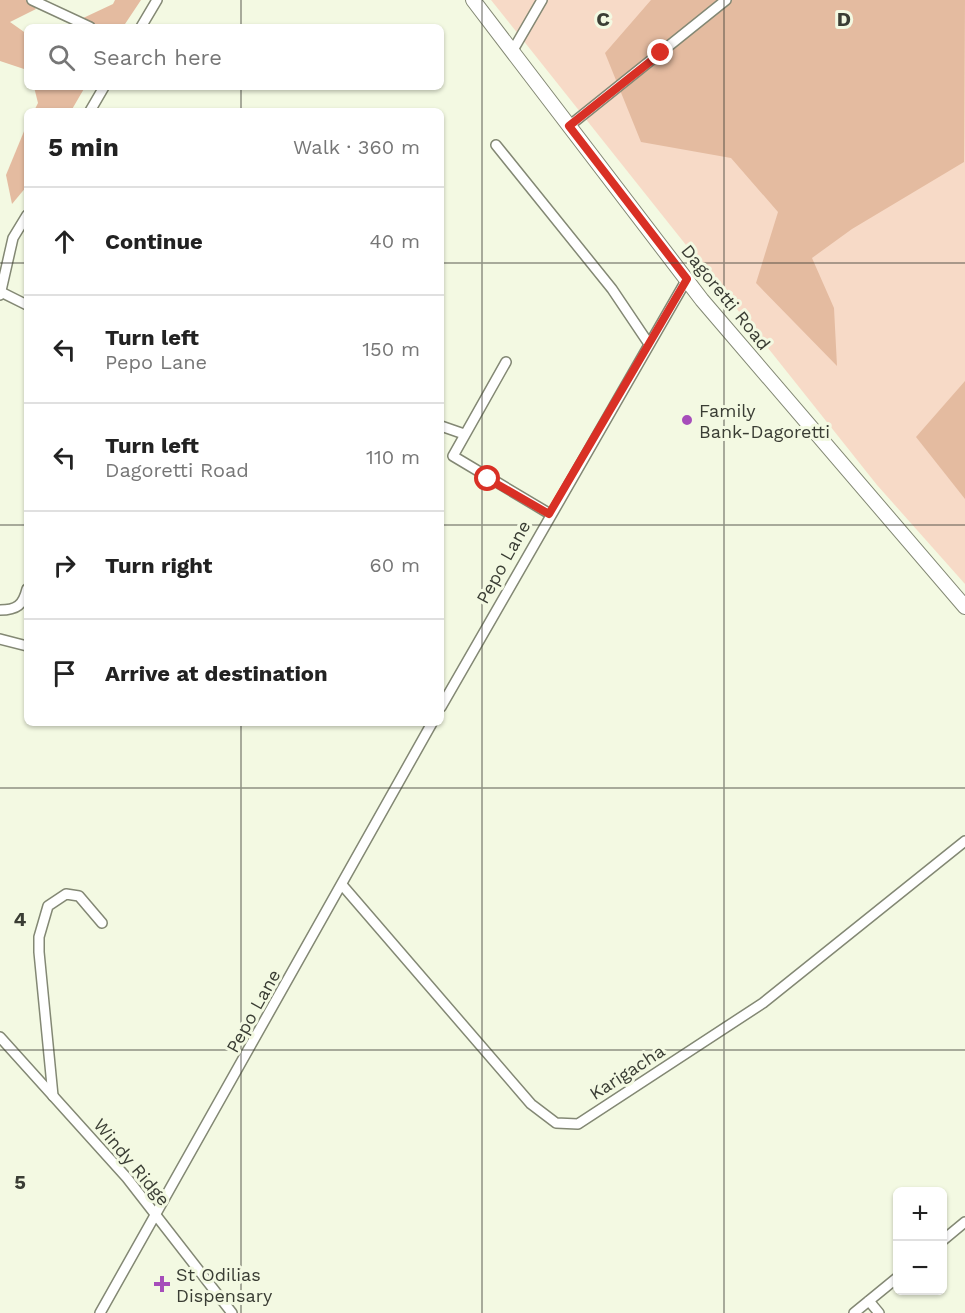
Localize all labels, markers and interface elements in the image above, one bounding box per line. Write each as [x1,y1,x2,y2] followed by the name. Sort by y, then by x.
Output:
[596,7,610,31] text: C
[837,7,851,31] text: D
[24,24,444,90] search box
[647,39,673,65] route end
[45,41,78,74] icon: search
[93,45,222,70] text: Search here
[48,132,119,162] text: 5 min
[293,135,420,159] text: Walk · 360 m
[48,225,81,258] icon: ahead
[105,229,203,254] text: Continue
[369,229,420,253] text: 40 m
[677,240,775,354] street label: Dagoretti Road
[105,325,199,350] text: Turn left
[48,333,81,366] icon: left
[362,337,420,361] text: 150 m
[105,350,207,374] text: Pepo Lane
[699,400,830,442] place label: Family Bank-Dagoretti
[680,413,694,427] marker: Family Bank-Dagoretti
[105,433,199,458] text: Turn left
[48,441,81,474] icon: left
[366,445,420,469] text: 110 m
[105,458,249,482] text: Dagoretti Road
[474,465,500,491] route start
[472,517,534,607] street label: Pepo Lane
[48,549,81,582] icon: right
[105,553,212,578] text: Turn right
[370,553,420,577] text: 60 m
[48,657,81,690] icon: arrive
[105,661,328,686] text: Arrive at destination
[14,907,27,931] text: 4
[222,966,284,1056] street label: Pepo Lane
[586,1040,668,1104] street label: Karigacha
[89,1114,175,1210] street label: Windy Ridge
[14,1170,26,1194] text: 5
[893,1187,947,1295] map controls
[893,1187,947,1241] button: +
[893,1241,947,1295] button: −
[176,1264,273,1306] place label: St Odilias Dispensary
[153,1275,171,1293] marker: St Odilias Dispensary

